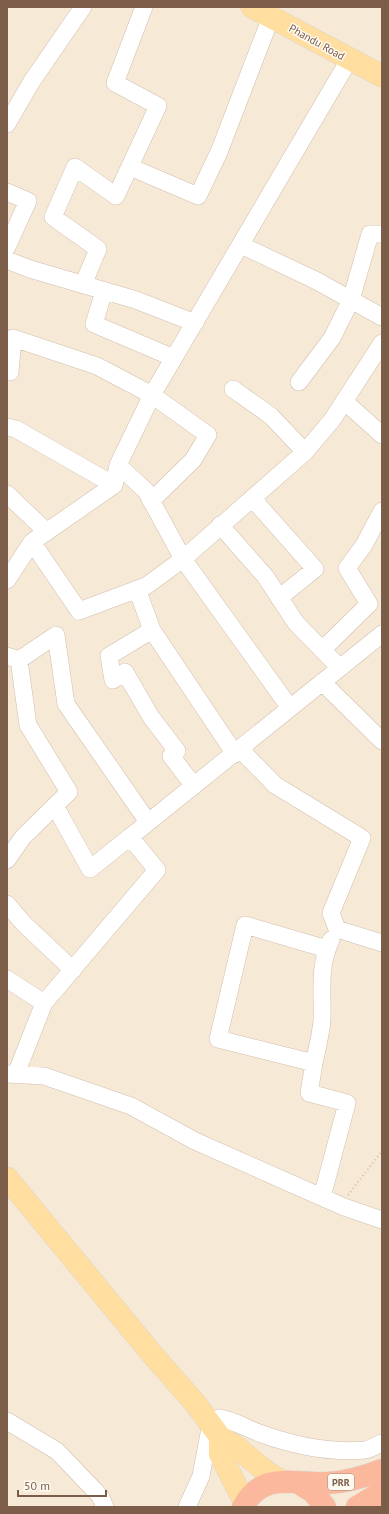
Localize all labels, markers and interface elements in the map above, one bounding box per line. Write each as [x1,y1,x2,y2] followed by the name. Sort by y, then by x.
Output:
[287,21,347,63] street label: Phandu Road
[18,1472,106,1498] scale bar
[328,1474,354,1490] road number: PRR
[24,1478,50,1493] text: 50 m

